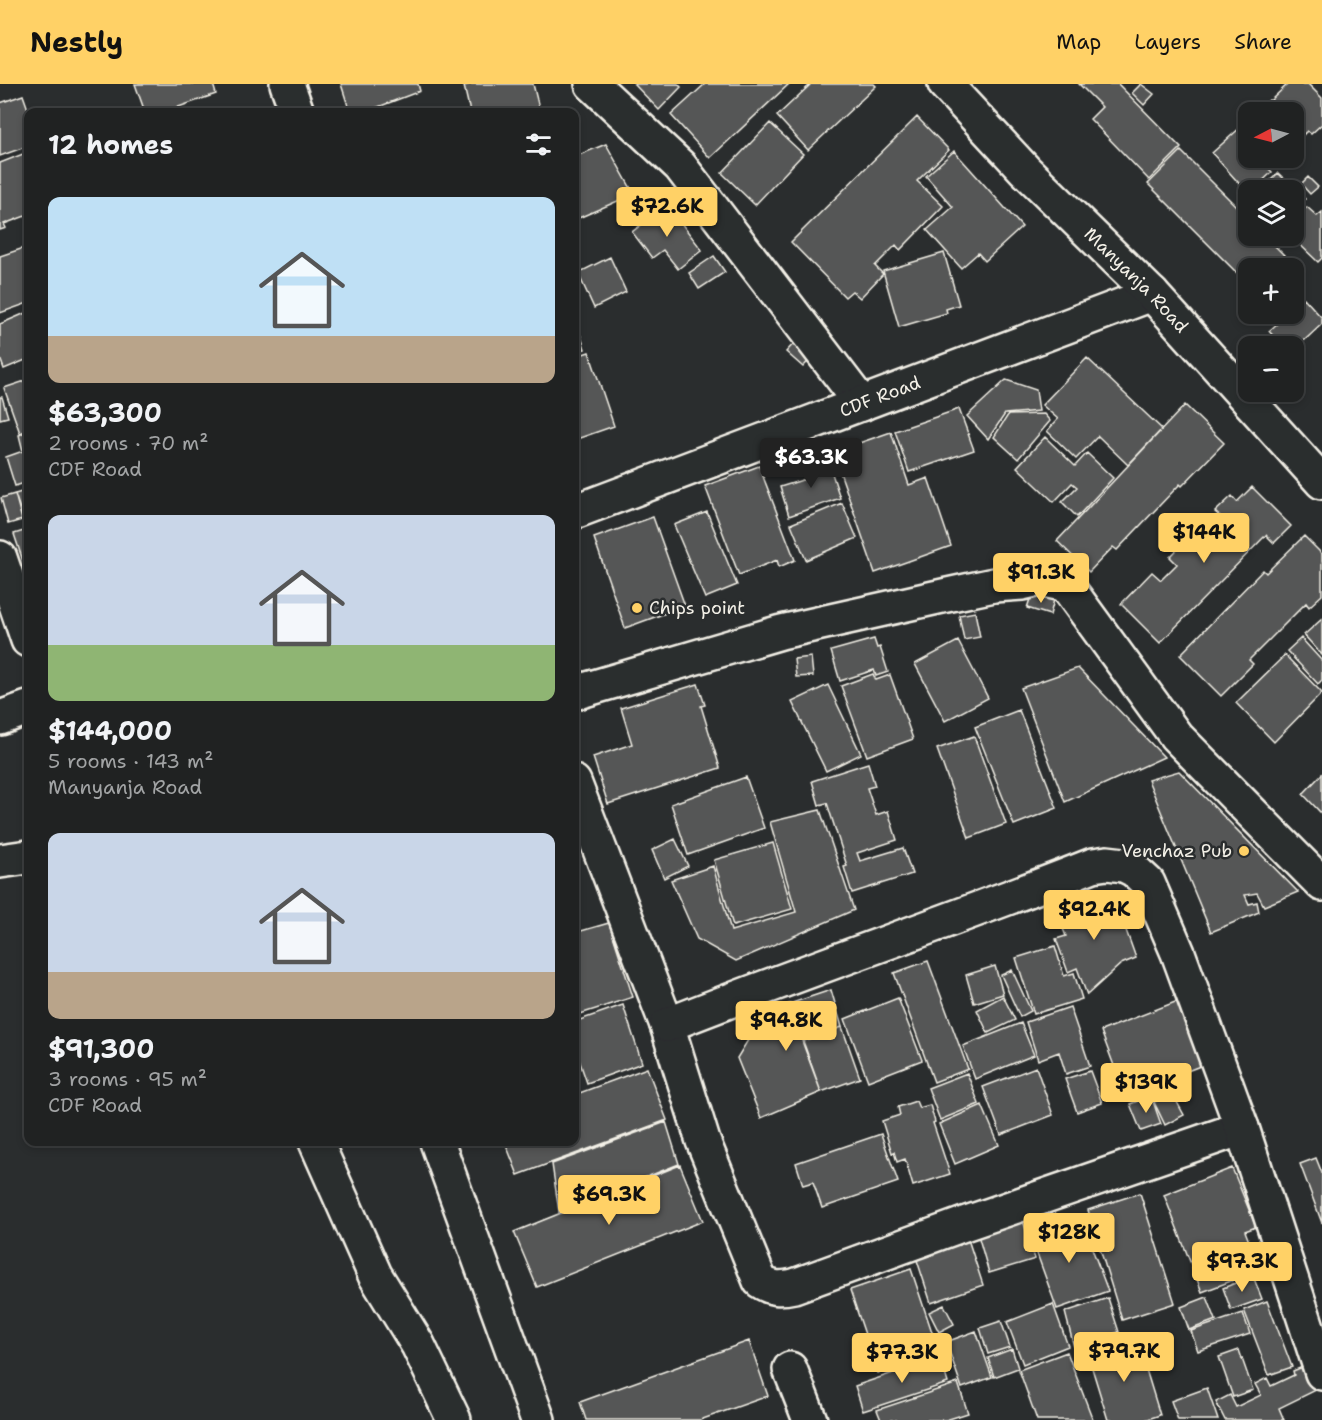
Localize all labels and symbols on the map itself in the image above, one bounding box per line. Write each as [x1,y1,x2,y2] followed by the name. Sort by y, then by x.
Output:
[1238,102,1304,168] north arrow
[618,187,716,238] pin: $72.6K
[1079,222,1193,338] street label: Manyanja Road
[836,370,924,423] street label: CDF Road
[762,438,860,489] pin: $63.3K
[1162,513,1246,564] pin: $144K
[992,553,1090,604] pin: $91.3K
[649,596,745,620] place label: Chips point
[630,601,644,615] marker: Chips point
[1121,839,1232,863] place label: Venchaz Pub
[1237,844,1251,858] marker: Venchaz Pub
[1045,890,1143,941] pin: $92.4K
[737,1001,835,1052] pin: $94.8K
[1104,1063,1188,1114] pin: $139K
[560,1175,658,1226] pin: $69.3K
[1027,1213,1111,1264] pin: $128K
[1193,1242,1291,1293] pin: $97.3K
[1075,1332,1173,1383] pin: $79.7K
[853,1333,951,1384] pin: $77.3K

